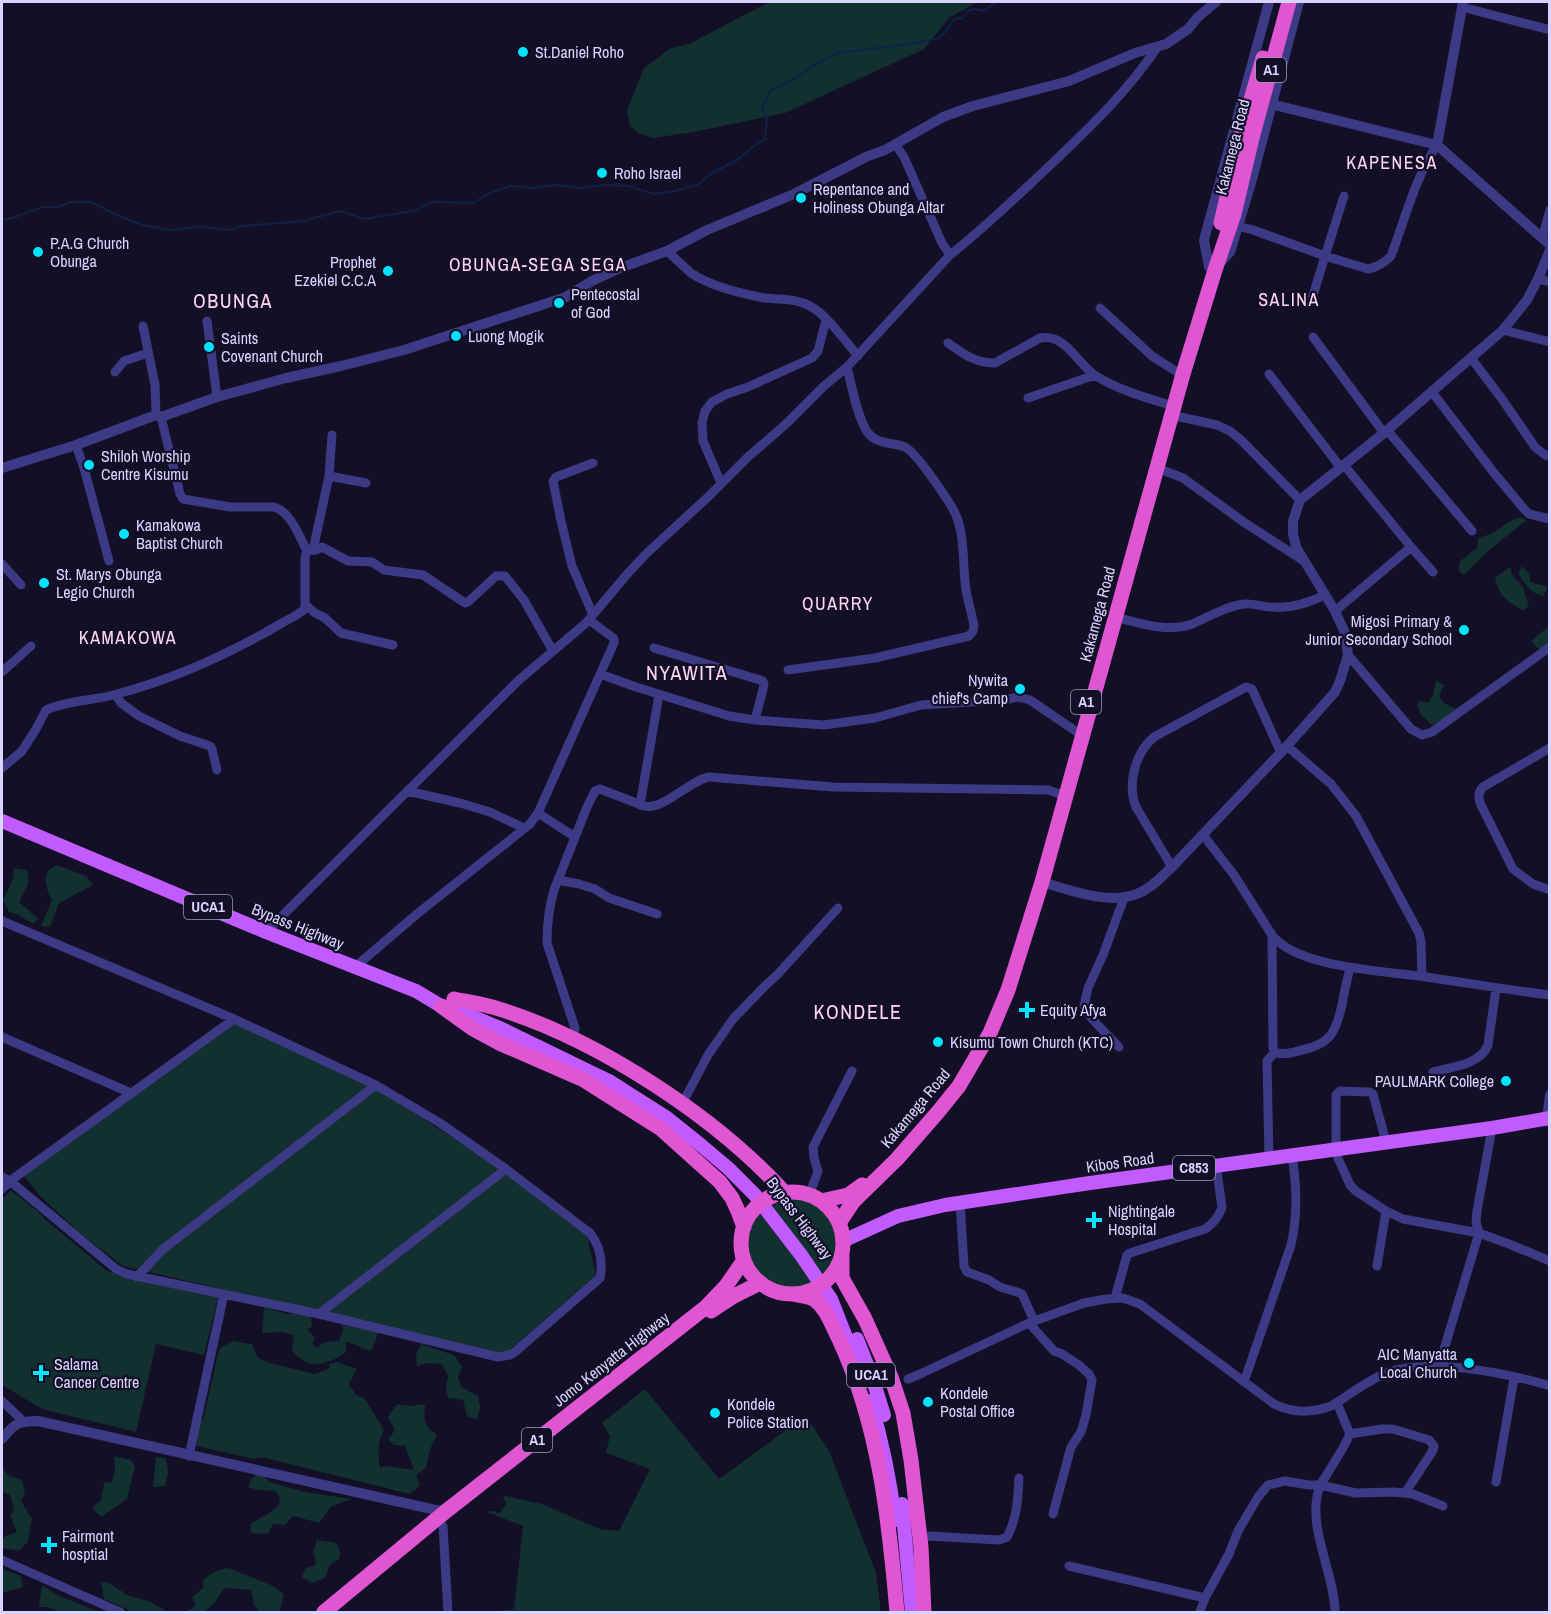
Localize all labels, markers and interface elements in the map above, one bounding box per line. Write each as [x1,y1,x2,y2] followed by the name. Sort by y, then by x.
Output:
[535,41,624,63] place label: St.Daniel Roho
[516,45,530,59] marker: St.Daniel Roho
[1256,58,1286,82] road number: A1
[1210,97,1254,197] street label: Kakamega Road
[1346,150,1438,175] district label: KAPENESA
[614,162,681,184] place label: Roho Israel
[595,166,609,180] marker: Roho Israel
[813,178,945,218] place label: Repentance and Holiness Obunga Altar
[794,191,808,205] marker: Repentance and Holiness Obunga Altar
[50,232,129,272] place label: P.A.G Church Obunga
[31,245,45,259] marker: P.A.G Church Obunga
[294,251,376,291] place label: Prophet Ezekiel C.C.A
[449,252,627,277] district label: OBUNGA-SEGA SEGA
[381,264,395,278] marker: Prophet Ezekiel C.C.A
[571,283,640,323] place label: Pentecostal of God
[193,287,273,314] district label: OBUNGA
[1258,287,1320,312] district label: SALINA
[552,296,566,310] marker: Pentecostal of God
[468,325,544,347] place label: Luong Mogik
[221,327,323,367] place label: Saints Covenant Church
[449,329,463,343] marker: Luong Mogik
[202,340,216,354] marker: Saints Covenant Church
[101,445,190,485] place label: Shiloh Worship Centre Kisumu
[82,458,96,472] marker: Shiloh Worship Centre Kisumu
[136,514,223,554] place label: Kamakowa Baptist Church
[117,527,131,541] marker: Kamakowa Baptist Church
[56,563,162,603] place label: St. Marys Obunga Legio Church
[1074,564,1120,664] street label: Kakamega Road
[37,576,51,590] marker: St. Marys Obunga Legio Church
[802,591,874,616] district label: QUARRY
[1305,610,1452,650] place label: Migosi Primary & Junior Secondary School
[1457,623,1471,637] marker: Migosi Primary & Junior Secondary School
[79,625,177,650] district label: KAMAKOWA
[646,659,728,686] district label: NYAWITA
[932,669,1009,709] place label: Nywita chief's Camp
[1013,682,1027,696] marker: Nywita chief's Camp
[1071,690,1101,714] road number: A1
[184,895,232,919] road number: UCA1
[249,897,348,955] street label: Bypass Highway
[814,998,902,1025] district label: KONDELE
[1040,999,1107,1021] place label: Equity Afya
[1018,1001,1036,1019] marker: Equity Afya
[950,1031,1113,1053] place label: Kisumu Town Church (KTC)
[931,1035,945,1049] marker: Kisumu Town Church (KTC)
[875,1063,955,1153] street label: Kakamega Road
[1375,1070,1494,1092] place label: PAULMARK College
[1499,1074,1513,1088] marker: PAULMARK College
[1085,1146,1155,1178] street label: Kibos Road
[1173,1156,1215,1180] road number: C853
[762,1172,838,1264] street label: Bypass Highway
[1108,1200,1175,1240] place label: Nightingale Hospital
[1085,1211,1103,1229] marker: Nightingale Hospital
[548,1306,674,1411] street label: Jomo Kenyatta Highway
[1377,1343,1458,1383] place label: AIC Manyatta Local Church
[54,1353,139,1393] place label: Salama Cancer Centre
[1462,1356,1476,1370] marker: AIC Manyatta Local Church
[847,1363,895,1387] road number: UCA1
[32,1364,50,1382] marker: Salama Cancer Centre
[940,1382,1015,1422] place label: Kondele Postal Office
[727,1393,809,1433] place label: Kondele Police Station
[921,1395,935,1409] marker: Kondele Postal Office
[708,1406,722,1420] marker: Kondele Police Station
[522,1428,552,1452] road number: A1
[62,1525,114,1565] place label: Fairmont hosptial
[40,1536,58,1554] marker: Fairmont hosptial

